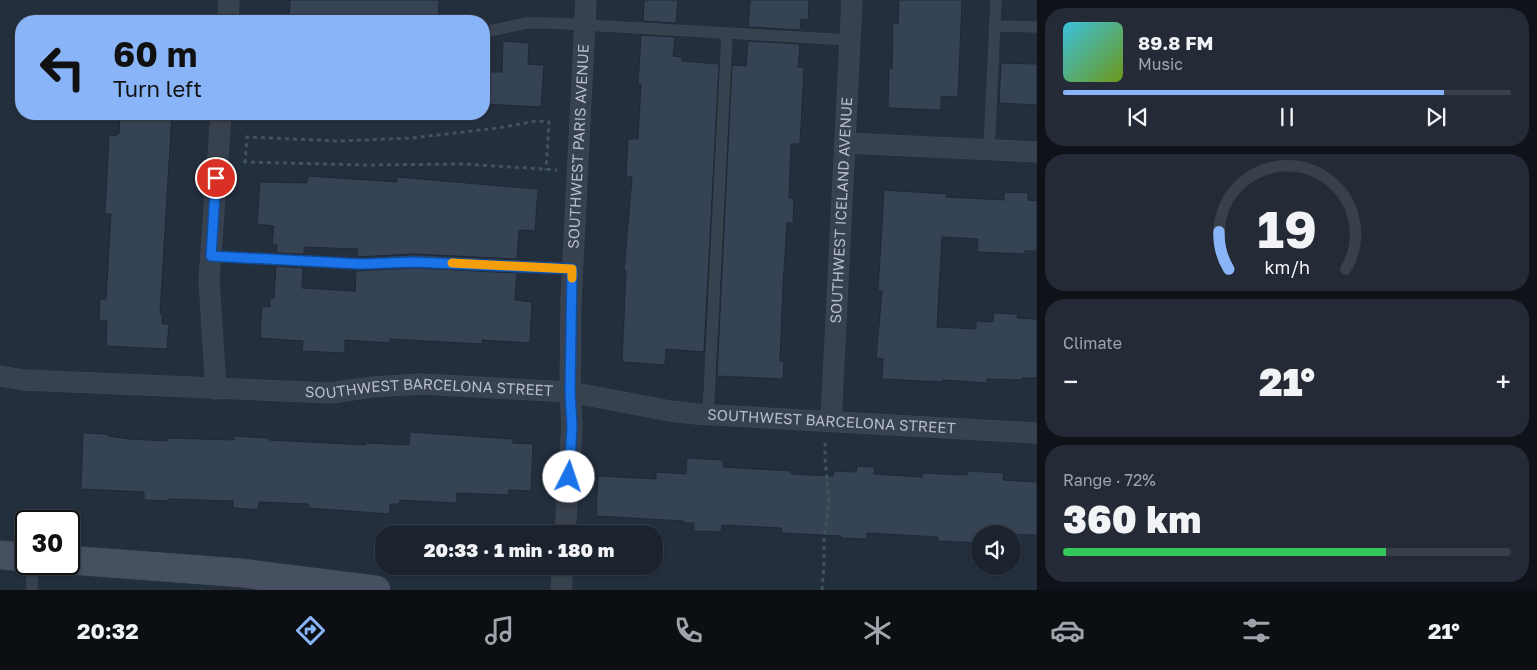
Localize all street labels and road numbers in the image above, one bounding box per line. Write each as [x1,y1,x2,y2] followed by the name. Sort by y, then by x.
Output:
[564,44,592,249] street label: SOUTHWEST PARIS AVENUE
[826,97,855,324] street label: SOUTHWEST ICELAND AVENUE
[305,374,554,402] street label: SOUTHWEST BARCELONA STREET
[707,405,956,436] street label: SOUTHWEST BARCELONA STREET

